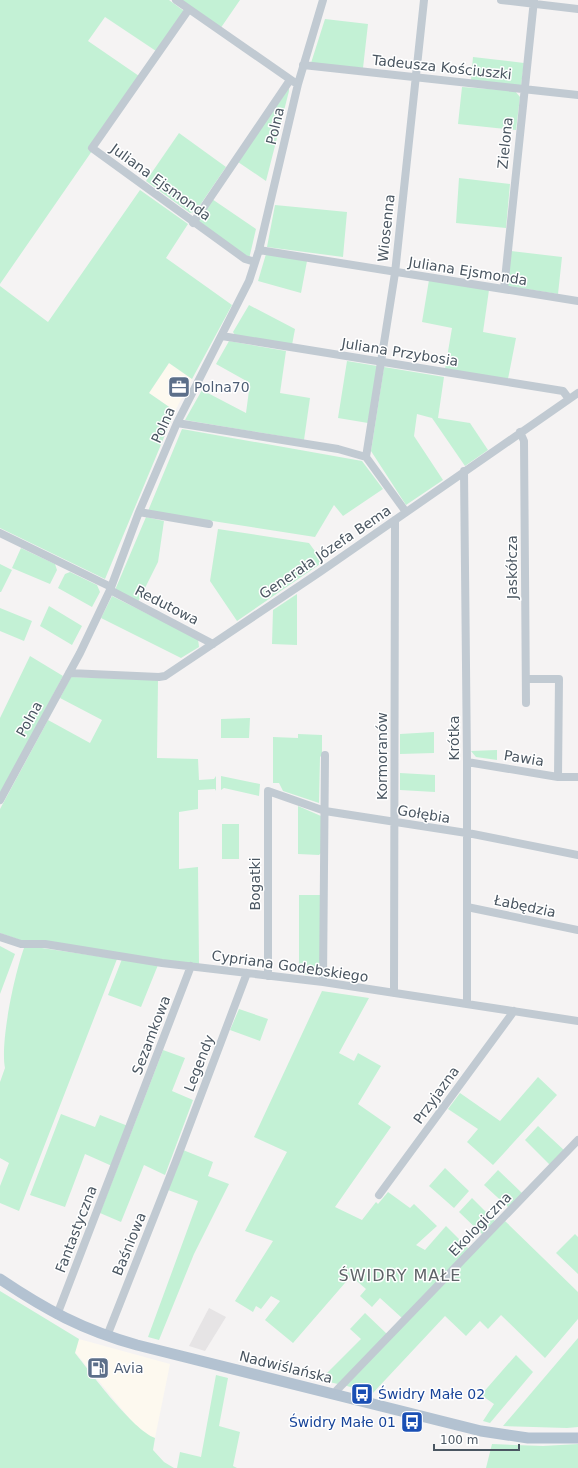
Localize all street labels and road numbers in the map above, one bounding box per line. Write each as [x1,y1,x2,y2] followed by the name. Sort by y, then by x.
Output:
[370,52,513,82] street label: Tadeusza Kościuszki
[263,106,287,146] street label: Polna
[494,116,516,170] street label: Zielona
[107,140,214,224] street label: Juliana Ejsmonda
[374,193,398,263] street label: Wiosenna
[407,254,528,288] street label: Juliana Ejsmonda
[339,335,460,369] street label: Juliana Przybosia
[148,404,178,446] street label: Polna
[256,502,394,602] street label: Generała Józefa Bema
[504,535,520,600] street label: Jaskółcza
[132,582,202,628] street label: Redutowa
[13,699,45,739] street label: Polna
[374,712,390,800] street label: Kormoranów
[446,715,462,761] street label: Krótka
[503,747,545,769] street label: Pawia
[396,802,452,826] street label: Gołębia
[247,857,263,911] street label: Bogatki
[492,891,557,920] street label: Łabędzia
[211,947,369,985] street label: Cypriana Godebskiego
[129,993,173,1077] street label: Sezamkowa
[181,1032,217,1094] street label: Legendy
[410,1063,462,1127] street label: Przyjazna
[52,1183,100,1275] street label: Fantastyczna
[446,1189,514,1259] street label: Ekologiczna
[109,1210,149,1278] street label: Baśniowa
[238,1348,334,1386] street label: Nadwiślańska

